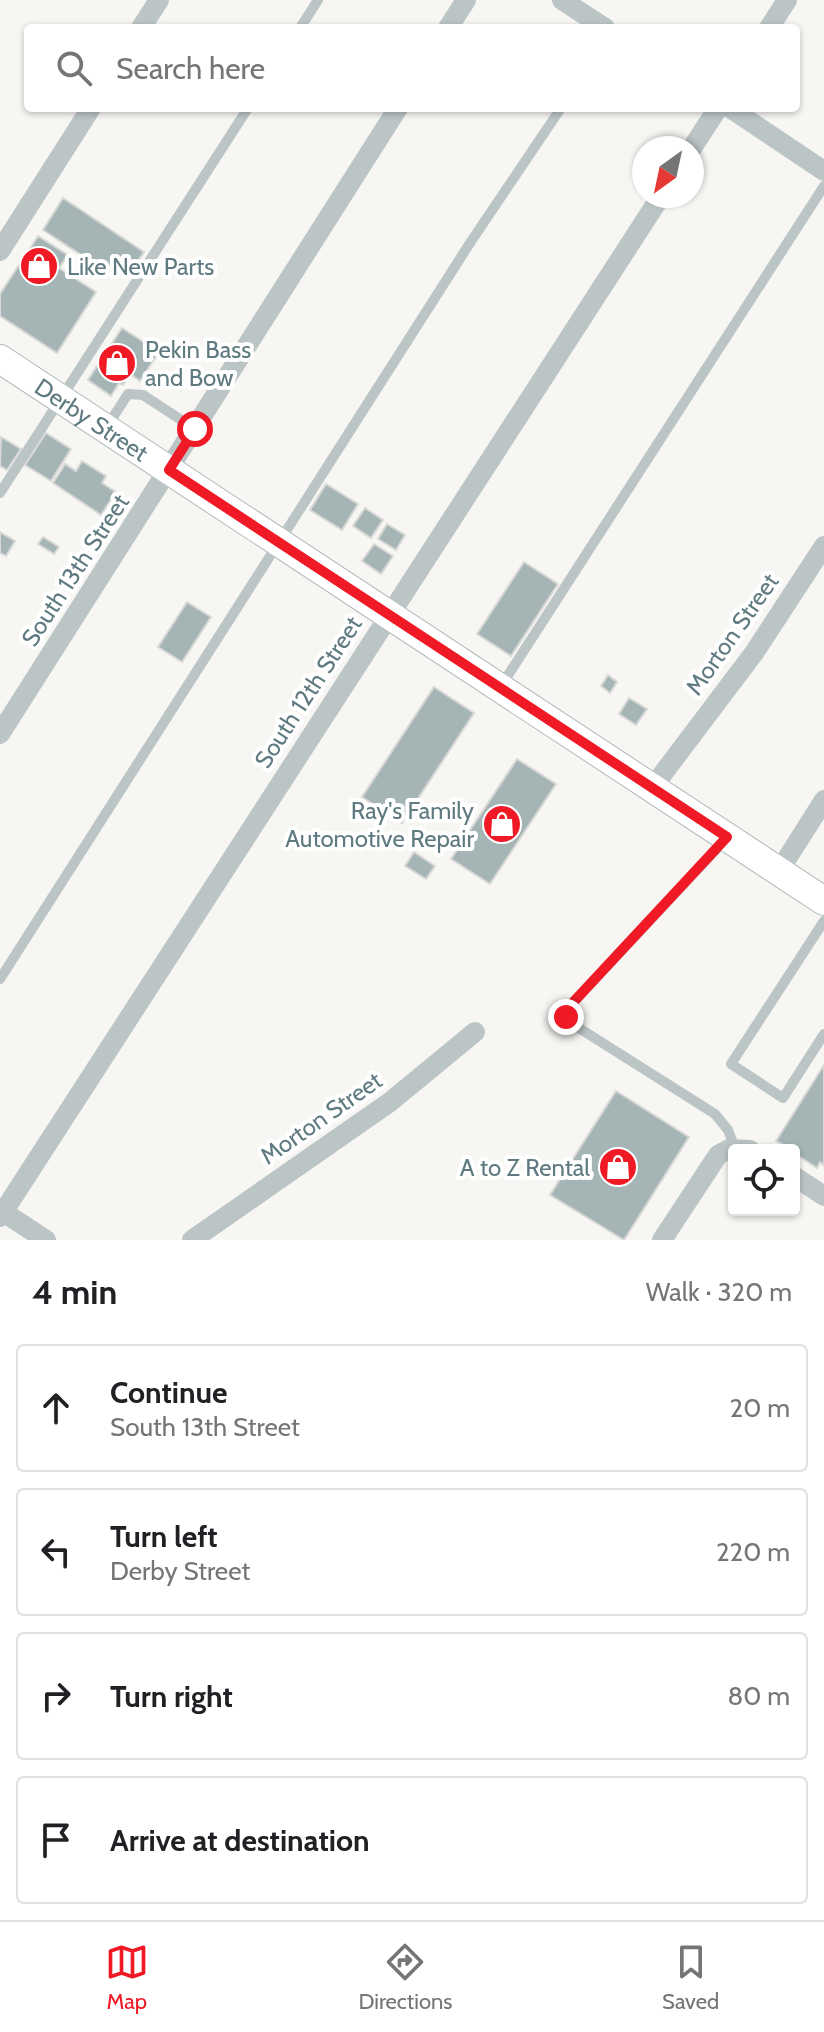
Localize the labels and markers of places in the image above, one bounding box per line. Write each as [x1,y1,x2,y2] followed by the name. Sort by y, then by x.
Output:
[18,245,60,287] shop icon: Like New Parts
[67,252,214,281] place label: Like New Parts
[145,335,251,392] place label: Pekin Bass and Bow
[96,342,138,384] shop icon: Pekin Bass and Bow
[285,796,474,853] place label: Ray's Family Automotive Repair
[481,803,523,845] shop icon: Ray's Family Automotive Repair
[597,1146,639,1188] shop icon: A to Z Rental
[460,1153,590,1182] place label: A to Z Rental

